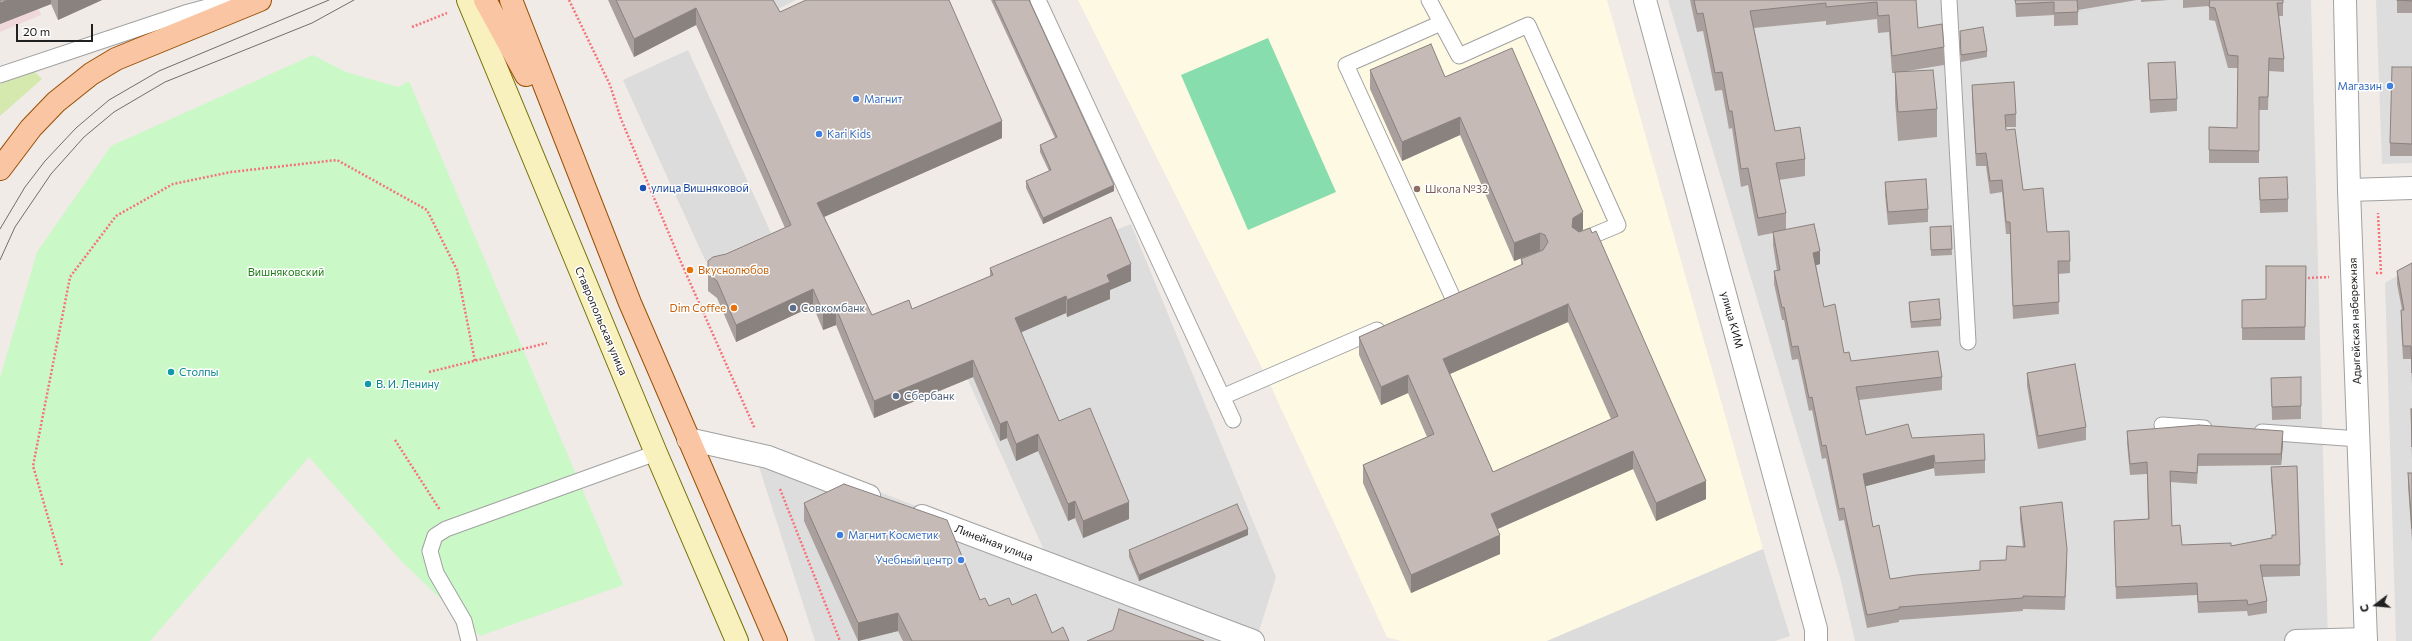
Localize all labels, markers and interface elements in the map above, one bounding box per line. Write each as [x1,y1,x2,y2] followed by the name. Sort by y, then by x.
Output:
[18,16,95,42] scale bar
[23,24,50,38] text: 20 m
[2337,79,2382,93] place label: Магазин
[2385,81,2395,91] marker: Магазин
[864,92,903,106] place label: Магнит
[851,94,861,104] marker: Магнит
[827,127,871,141] place label: Kari Kids
[814,129,824,139] marker: Kari Kids
[651,181,749,195] place label: улица Вишняковой
[1425,182,1488,196] place label: Школа №32
[638,183,648,193] marker: улица Вишняковой
[1412,184,1422,194] marker: Школа №32
[2346,257,2364,385] street label: Адыгейская набережная
[698,263,769,277] place label: Вкуснолюбов
[248,265,324,279] park label: Вишняковский
[572,265,630,377] street label: Ставропольская улица
[685,265,695,275] marker: Вкуснолюбов
[1718,290,1746,350] street label: улица КИМ
[670,301,726,315] place label: Dim Coffee
[801,301,865,315] place label: Совкомбанк
[729,303,739,313] marker: Dim Coffee
[788,303,798,313] marker: Совкомбанк
[179,365,219,379] place label: Столпы
[166,367,176,377] marker: Столпы
[376,377,439,391] place label: В. И. Ленину
[363,379,373,389] marker: В. И. Ленину
[904,389,955,403] place label: Сбербанк
[891,391,901,401] marker: Сбербанк
[953,522,1035,564] street label: Линейная улица
[848,528,939,542] place label: Магнит Косметик
[835,530,845,540] marker: Магнит Косметик
[875,553,953,567] place label: Учебный центр
[956,555,966,565] marker: Учебный центр
[2356,585,2396,625] north arrow
[2357,603,2371,614] text: С

